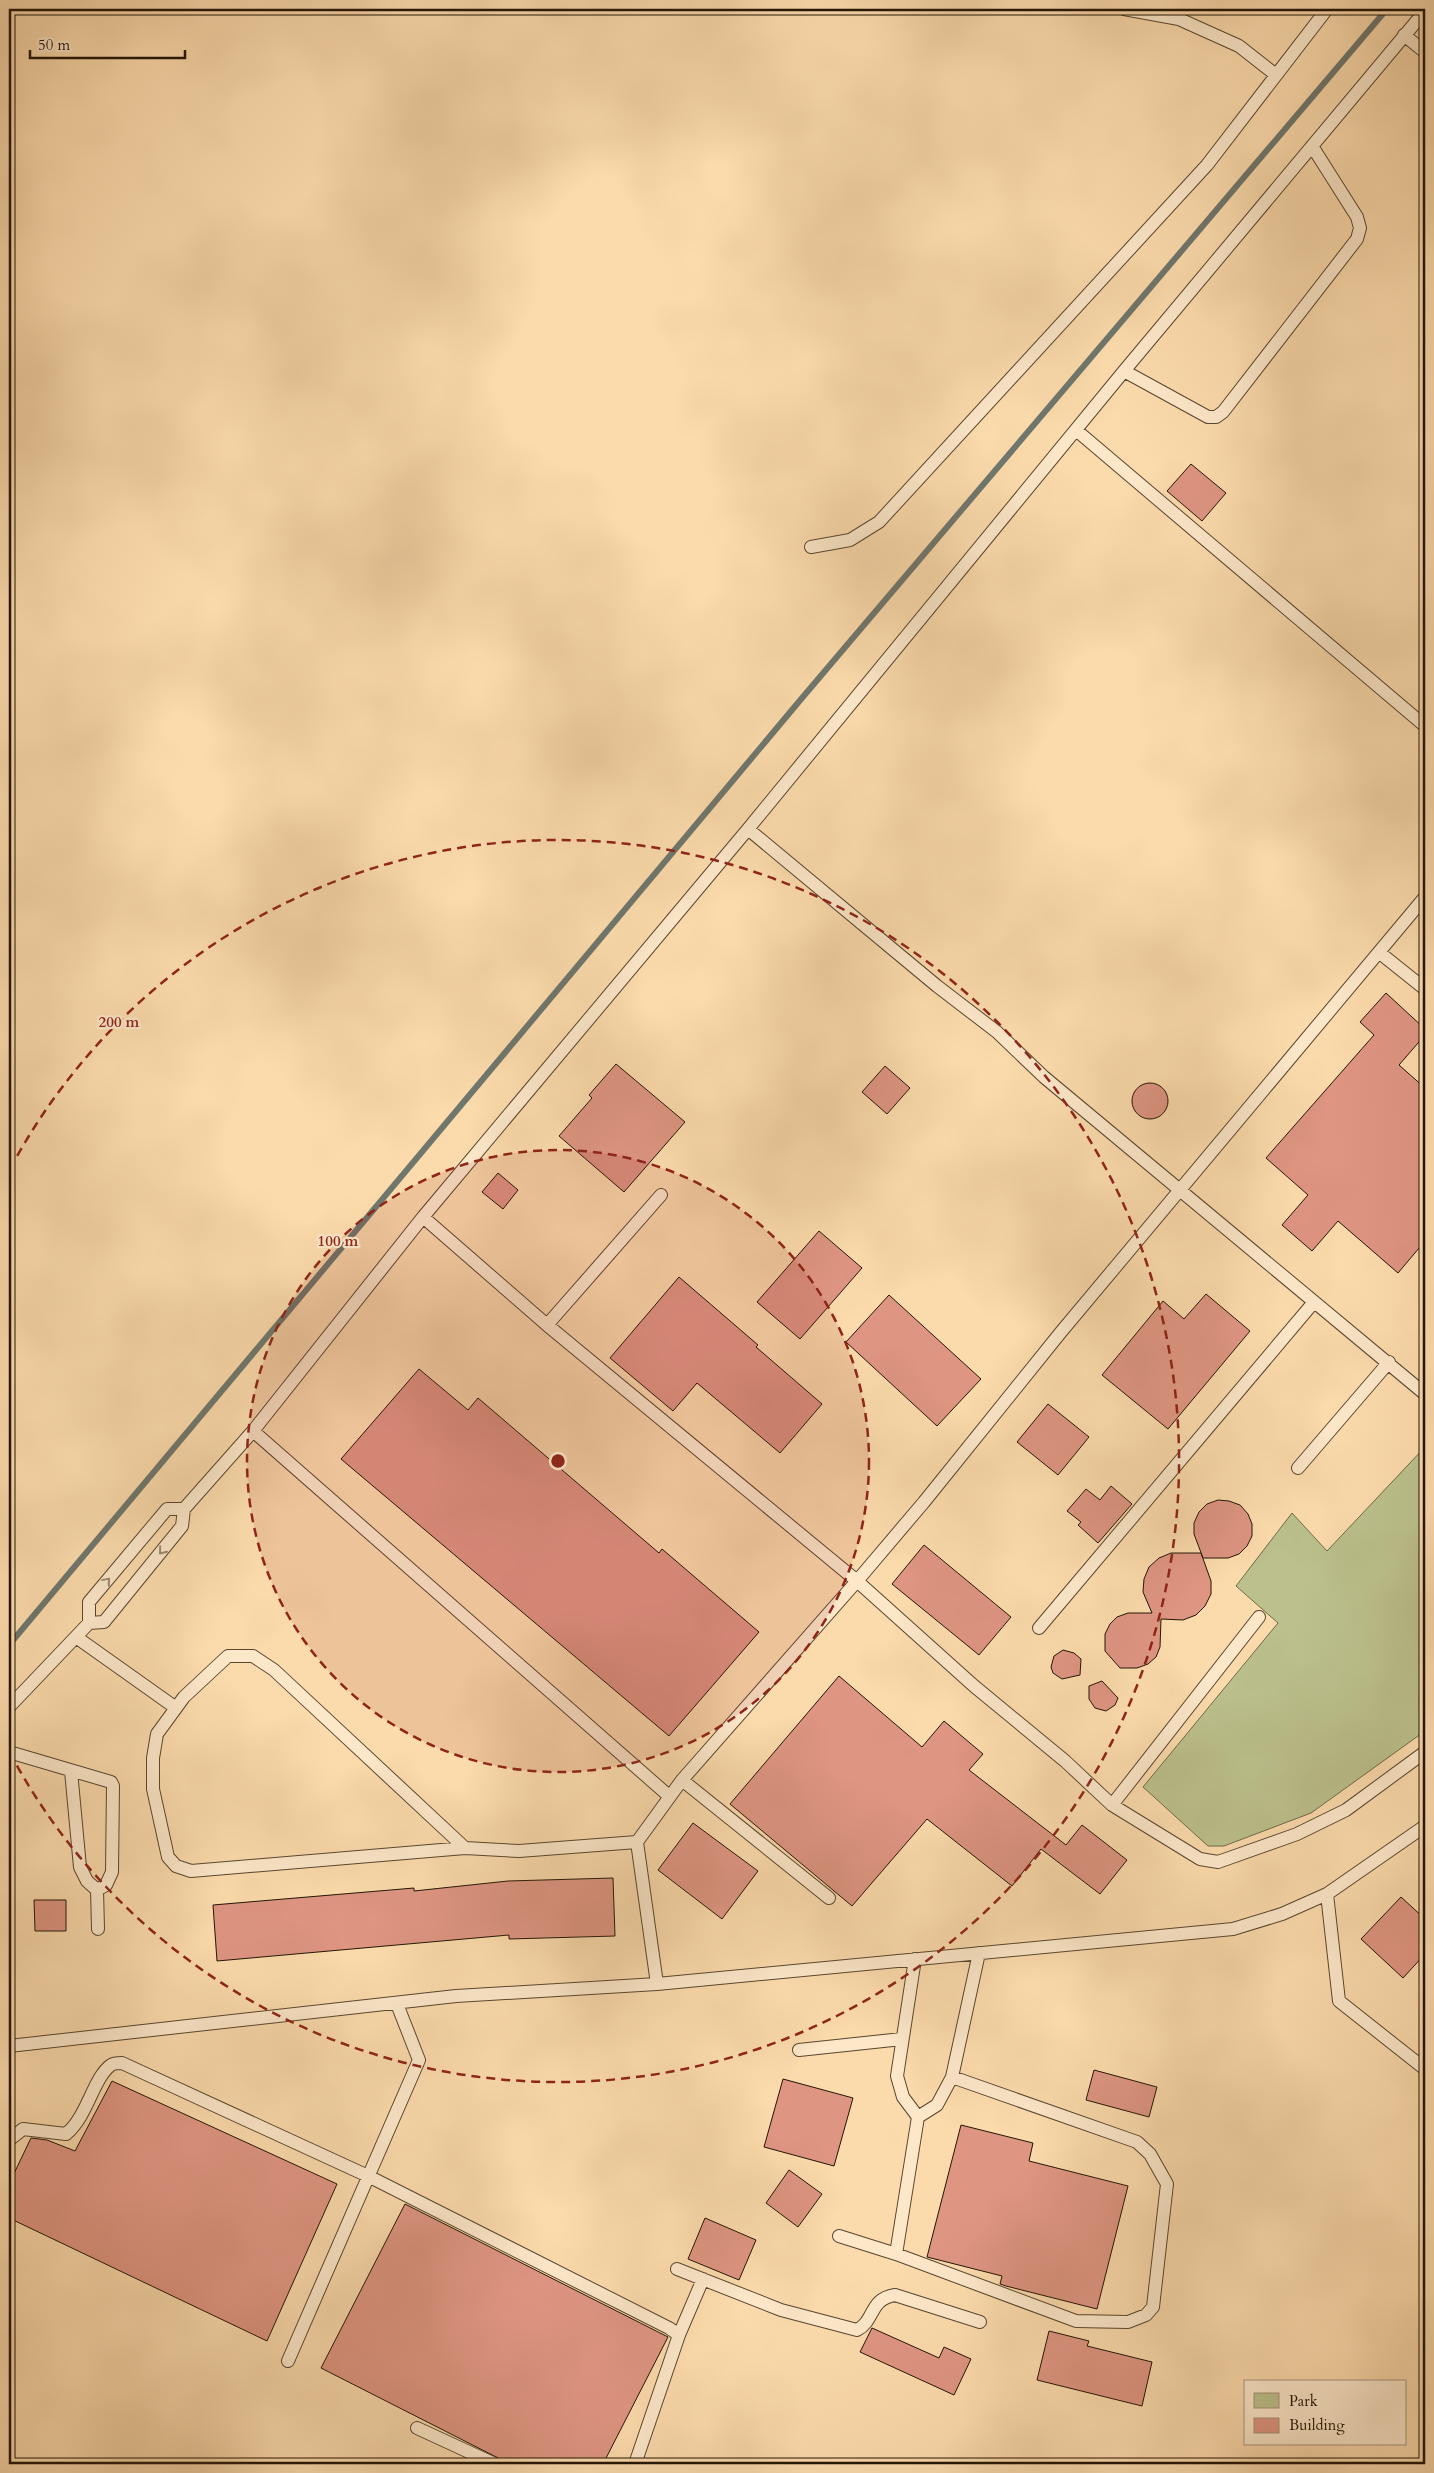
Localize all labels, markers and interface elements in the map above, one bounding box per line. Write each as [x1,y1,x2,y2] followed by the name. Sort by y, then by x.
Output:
[30,28,185,60] scale bar
[38,35,70,55] text: 50 m
[99,1012,140,1032] text: 200 m
[318,1231,359,1251] text: 100 m
[549,1452,567,1470] centre of rings
[159,1545,168,1554] one-way arrow
[101,1578,109,1587] one-way arrow
[1244,2380,1406,2446] legend
[1289,2391,1318,2411] text: Park
[1289,2415,1345,2435] text: Building

